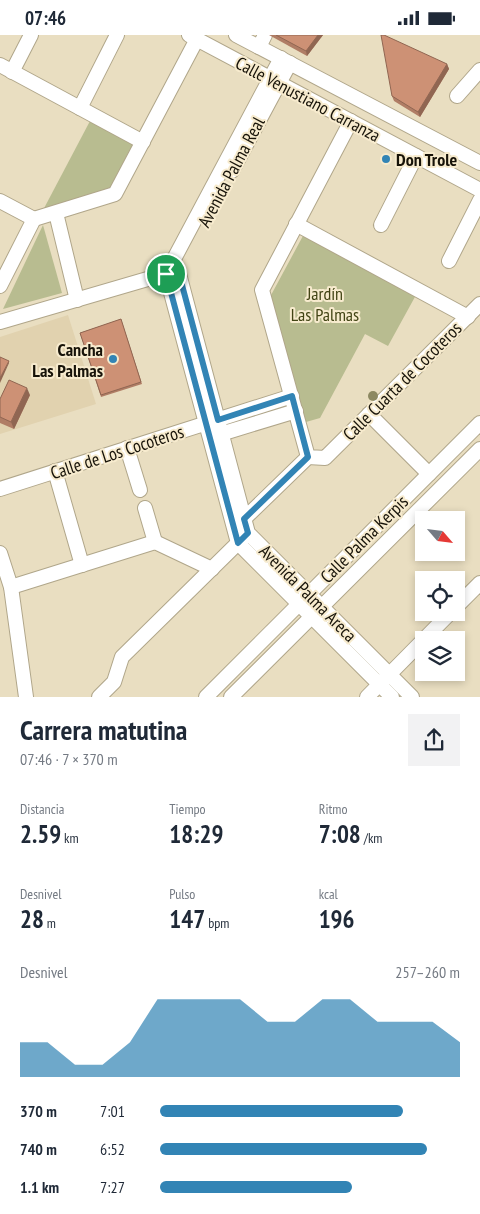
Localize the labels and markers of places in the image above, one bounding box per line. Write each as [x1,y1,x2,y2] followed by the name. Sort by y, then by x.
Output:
[396,148,458,171] place label: Don Trole
[380,153,392,165] marker: Don Trole
[145,253,187,295] pin
[32,338,103,382] place label: Cancha Las Palmas
[107,353,119,365] marker: Cancha Las Palmas

